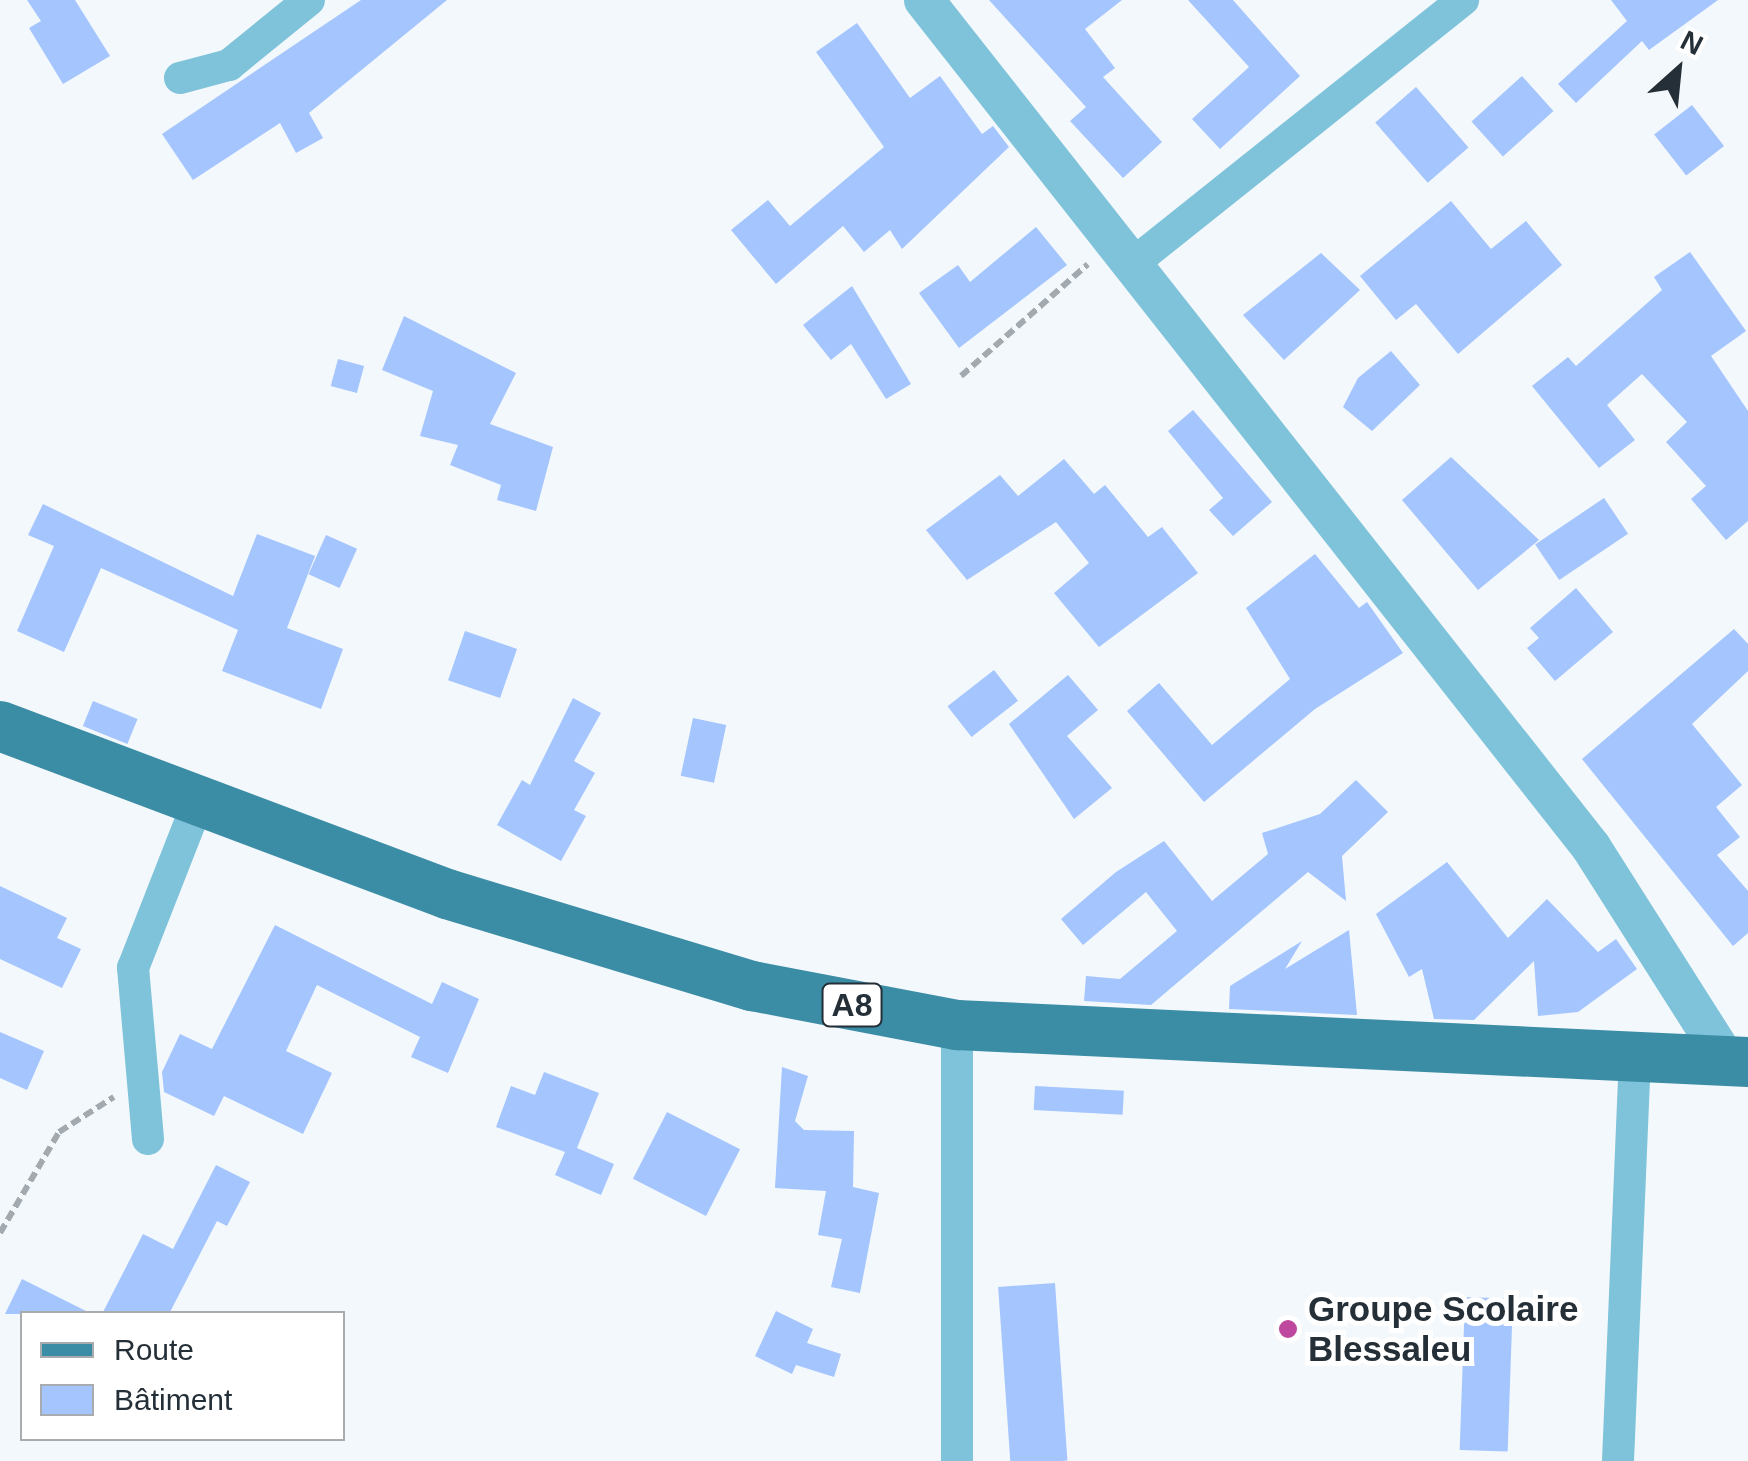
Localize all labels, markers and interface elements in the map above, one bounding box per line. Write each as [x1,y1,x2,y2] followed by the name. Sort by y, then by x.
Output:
[1628,20,1728,120] north arrow
[1676,24,1708,61] text: N
[820,978,884,1032] road number: A8
[1308,1288,1578,1370] place label: Groupe Scolaire Blessaleu
[20,1311,345,1441] legend
[1277,1318,1299,1340] marker: Groupe Scolaire Blessaleu
[114,1333,194,1366] text: Route
[114,1383,232,1416] text: Bâtiment

